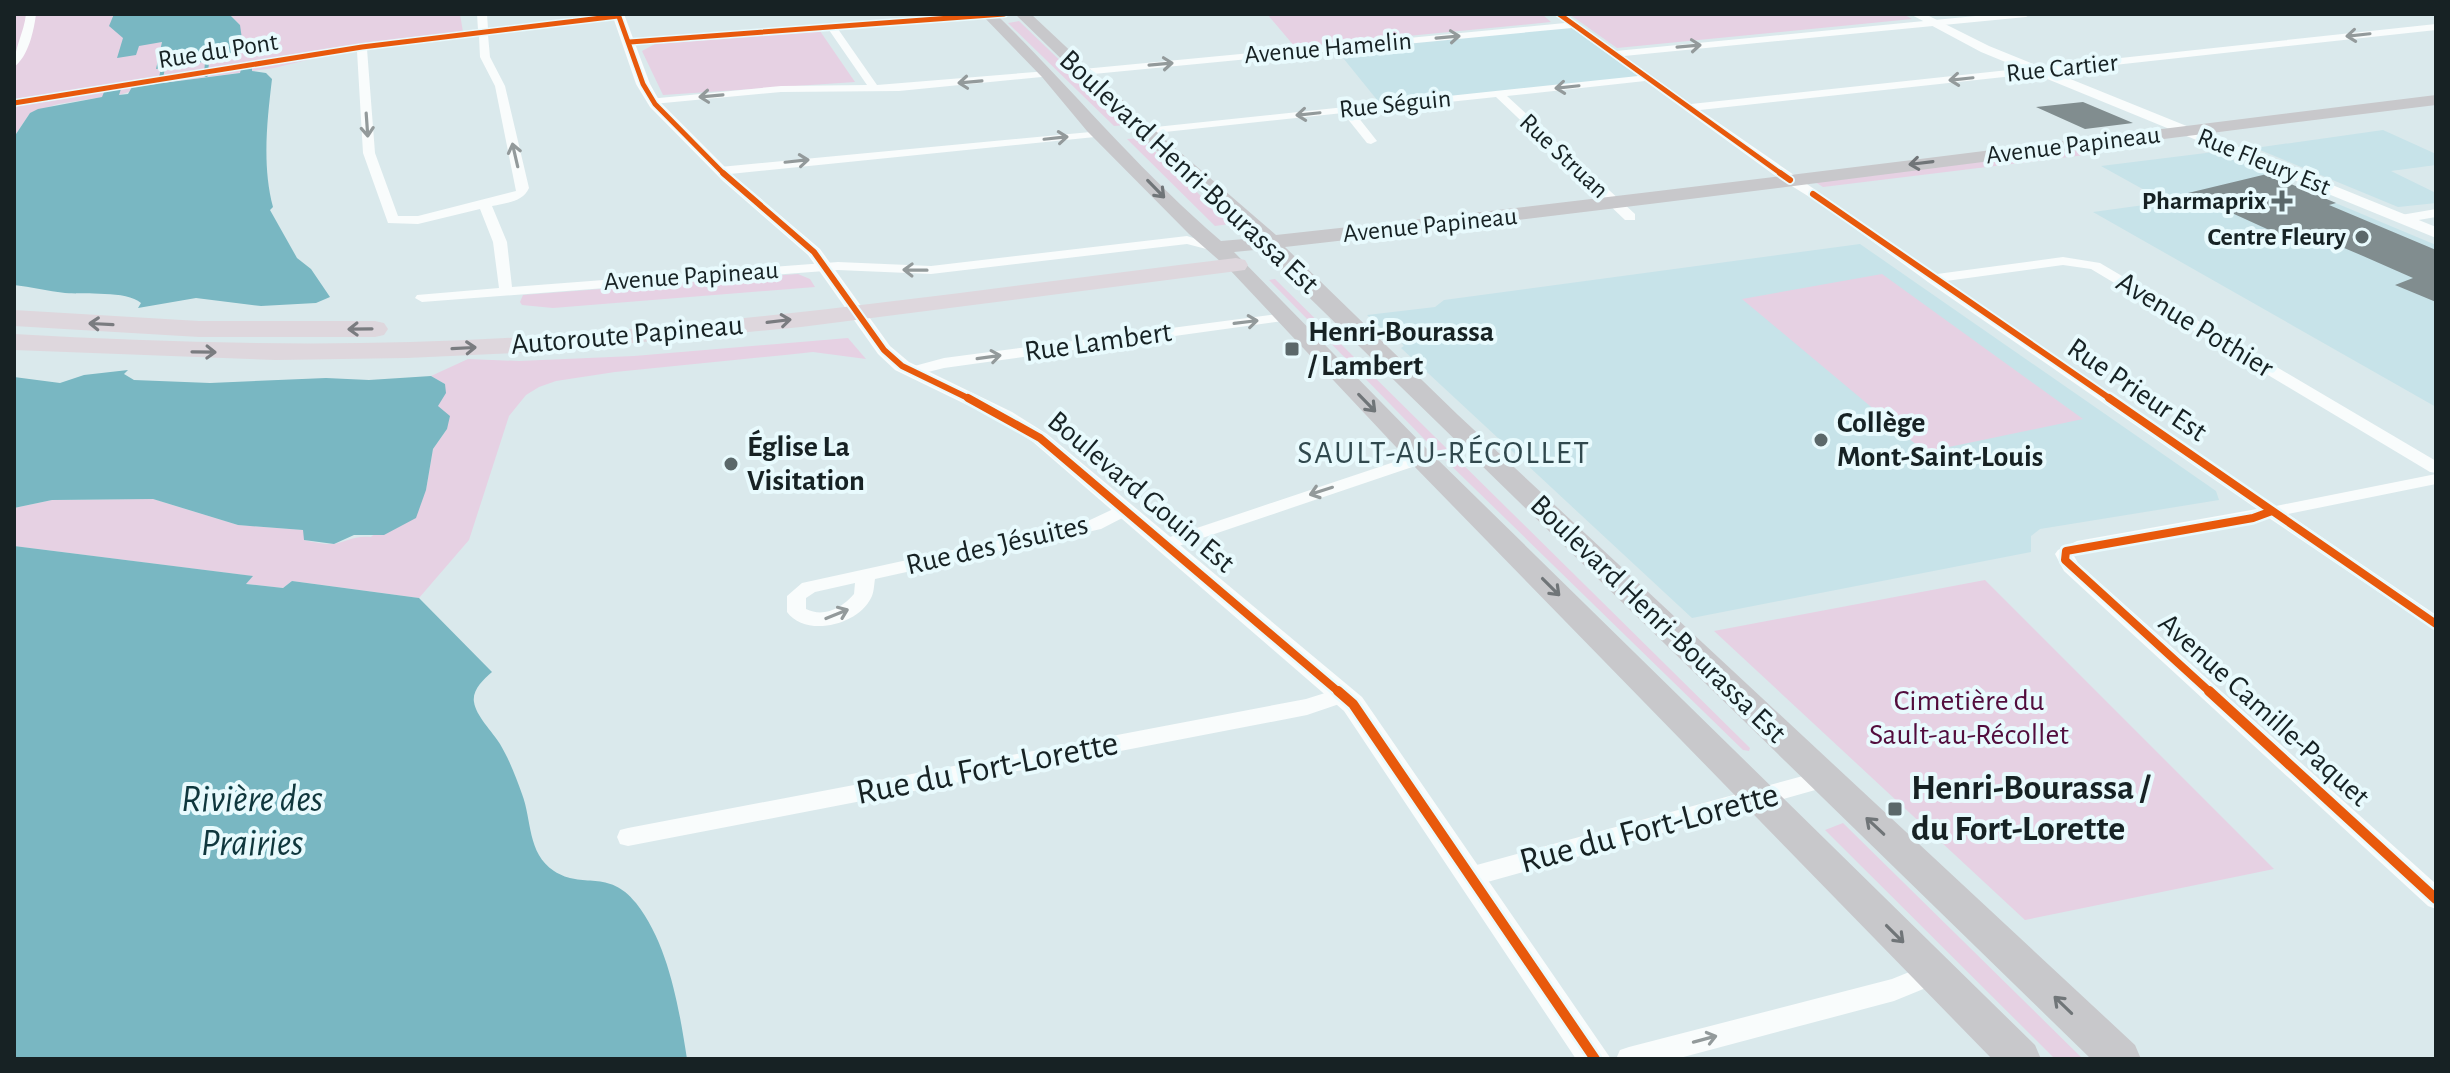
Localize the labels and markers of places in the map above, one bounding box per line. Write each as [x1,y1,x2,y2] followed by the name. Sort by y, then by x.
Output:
[2142,188,2266,214] place label: Pharmaprix
[2273,192,2291,210] marker: Pharmaprix
[2207,224,2346,250] place label: Centre Fleury
[2353,228,2371,246] marker: Centre Fleury
[1307,317,1494,381] place label: Henri-Bourassa / Lambert
[1283,340,1301,358] marker: Henri-Bourassa / Lambert
[1837,408,2043,472] place label: Collège Mont-Saint-Louis
[747,429,865,496] place label: Église La Visitation
[1812,431,1830,449] marker: Collège Mont-Saint-Louis
[722,455,740,473] marker: Église La Visitation
[1911,770,2152,847] place label: Henri-Bourassa / du Fort-Lorette
[1886,800,1904,818] marker: Henri-Bourassa / du Fort-Lorette

